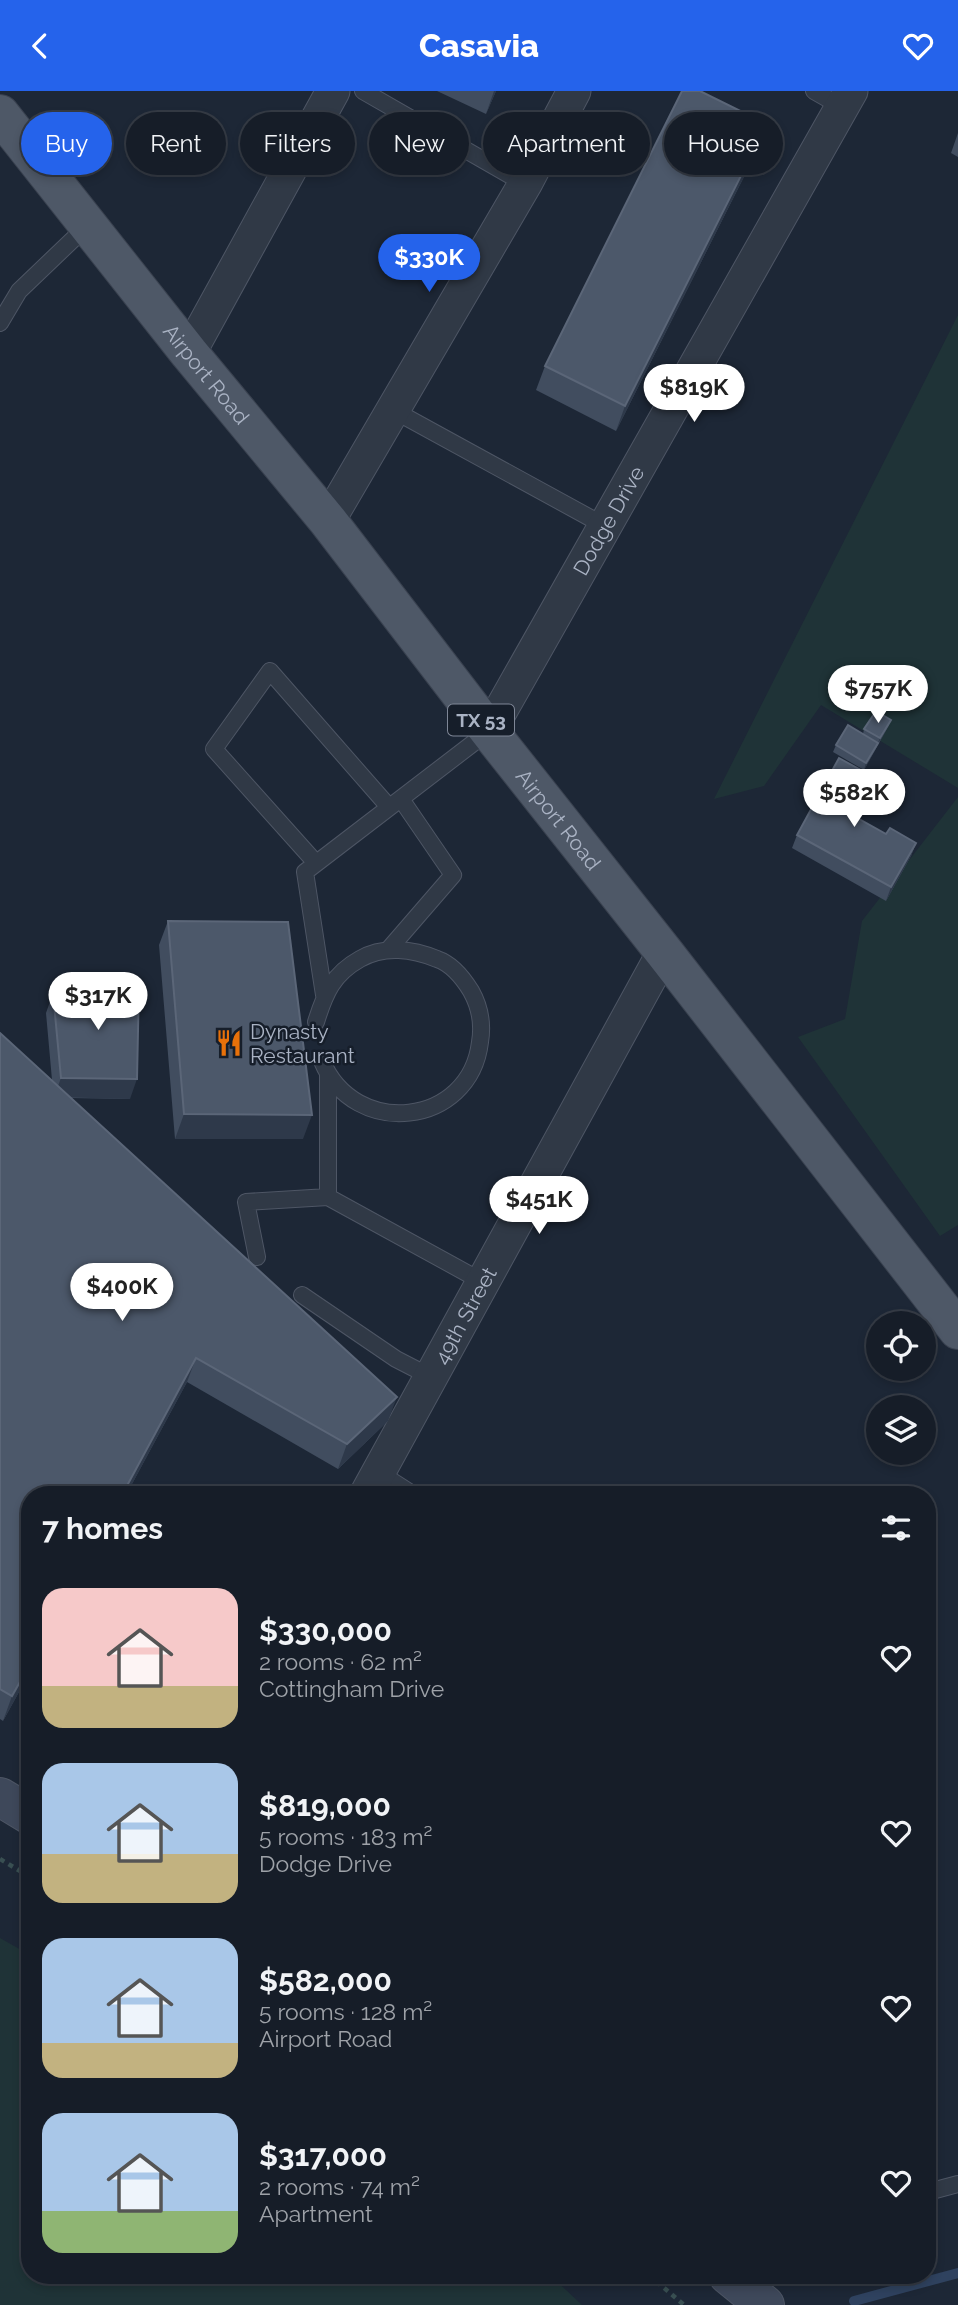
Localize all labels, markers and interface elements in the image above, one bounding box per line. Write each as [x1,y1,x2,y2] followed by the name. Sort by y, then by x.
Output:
[21,27,59,65] icon: back
[419,27,539,64] text: Casavia
[899,27,937,65] icon: heart
[21,112,112,175] chip: Buy
[126,112,226,175] chip: Rent
[240,112,355,175] chip: Filters
[369,112,469,175] chip: New
[483,112,650,175] chip: Apartment
[664,112,783,175] chip: House
[380,235,478,294] pin: $330K
[394,243,464,270] text: $330K
[158,319,255,429] street label: Airport Road
[645,365,743,424] pin: $819K
[660,373,728,400] text: $819K
[567,461,649,579] street label: Dodge Drive
[829,665,927,725] pin: $757K
[844,674,912,701] text: $757K
[448,705,514,735] road number: TX 53
[511,764,607,875] street label: Airport Road
[805,769,903,829] pin: $582K
[819,778,889,805] text: $582K
[49,972,147,1032] pin: $317K
[65,981,131,1008] text: $317K
[250,1019,355,1068] place label: Dynasty Restaurant
[214,1028,244,1058] restaurant icon: Dynasty Restaurant
[490,1177,588,1236] pin: $451K
[505,1185,573,1212] text: $451K
[73,1263,171,1323] pin: $400K
[428,1263,501,1368] street label: 49th Street
[86,1272,158,1299] text: $400K
[866,1311,936,1465] map controls
[866,1311,936,1381] button: locate
[866,1395,936,1465] button: layers
[877,1509,915,1547] icon: filters
[42,1511,163,1546] text: 7 homes
[259,1613,392,1648] text: $330,000
[98,1616,182,1700] icon: home
[877,1639,915,1677] icon: heart
[259,1648,422,1675] text: 2 rooms · 62 m²
[259,1675,444,1702] text: Cottingham Drive
[259,1788,391,1823] text: $819,000
[98,1791,182,1875] icon: home
[877,1814,915,1852] icon: heart
[259,1823,433,1850] text: 5 rooms · 183 m²
[259,1850,392,1877] text: Dodge Drive
[259,1963,392,1998] text: $582,000
[98,1966,182,2050] icon: home
[877,1989,915,2027] icon: heart
[259,1998,432,2025] text: 5 rooms · 128 m²
[259,2025,392,2052] text: Airport Road
[259,2138,387,2173] text: $317,000
[98,2141,182,2225] icon: home
[877,2164,915,2202] icon: heart
[259,2173,420,2200] text: 2 rooms · 74 m²
[259,2200,373,2227] text: Apartment

